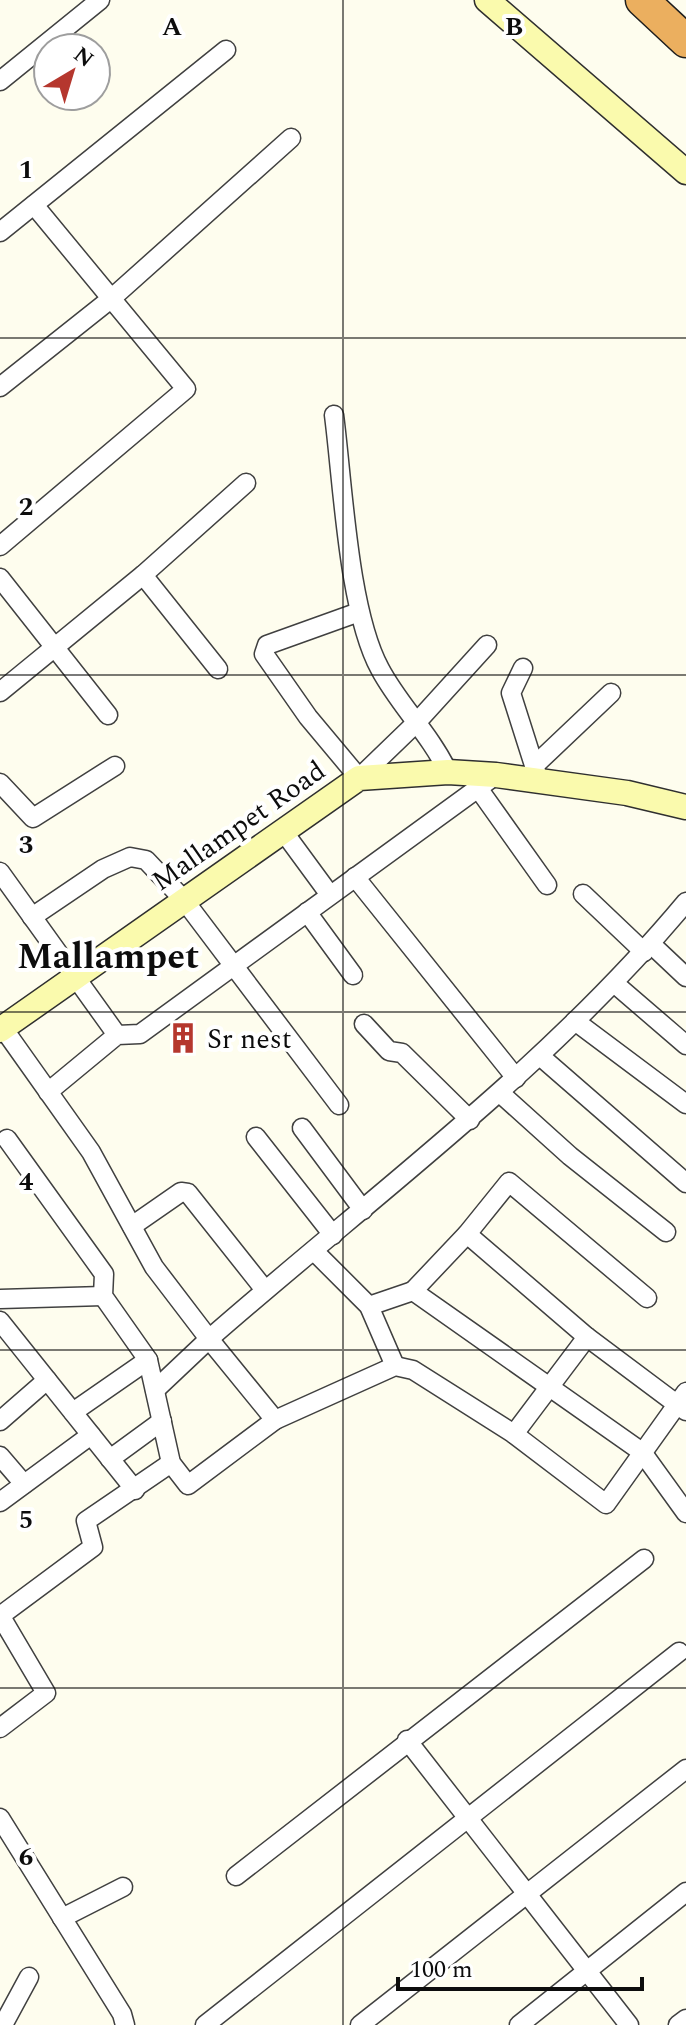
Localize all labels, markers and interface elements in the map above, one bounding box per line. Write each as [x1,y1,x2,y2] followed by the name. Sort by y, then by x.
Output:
[162,7,182,47] text: A
[505,7,523,47] text: B
[32,32,112,112] north arrow
[66,39,101,76] text: N
[19,150,33,190] text: 1
[19,487,33,527] text: 2
[143,750,335,902] street label: Mallampet Road
[19,825,33,865] text: 3
[17,930,199,985] district label: Mallampet
[207,1018,292,1061] place label: Sr nest
[166,1021,200,1055] building icon: Sr nest
[19,1162,34,1202] text: 4
[19,1500,33,1540] text: 5
[19,1837,33,1877] text: 6
[398,1941,642,1991] scale bar
[410,1952,473,1988] text: 100 m

